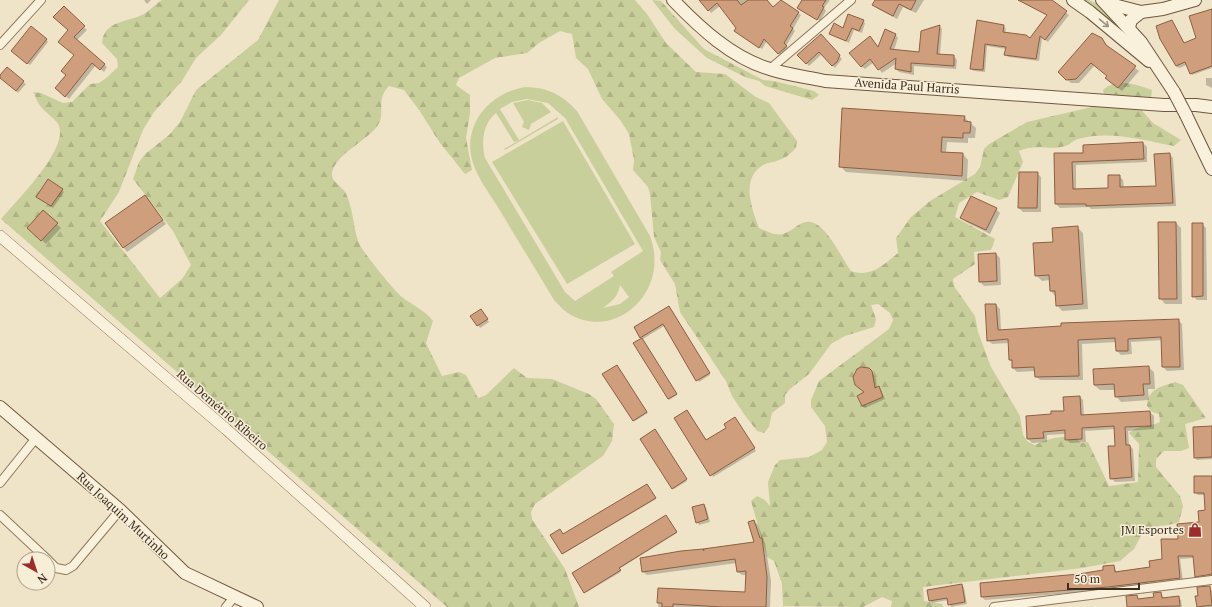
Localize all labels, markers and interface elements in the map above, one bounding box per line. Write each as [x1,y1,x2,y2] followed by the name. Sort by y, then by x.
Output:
[1098,19,1109,28] one-way arrow
[854,74,960,97] street label: Avenida Paul Harris
[174,366,271,453] street label: Rua Demétrio Ribeiro
[74,469,173,563] street label: Rua Joaquim Murtinho
[1121,522,1184,537] place label: JM Esportes
[1187,522,1203,538] shop icon: JM Esportes
[16,551,56,591] north arrow
[1068,565,1139,591] scale bar
[34,571,50,587] text: N
[1074,571,1101,586] text: 50 m

